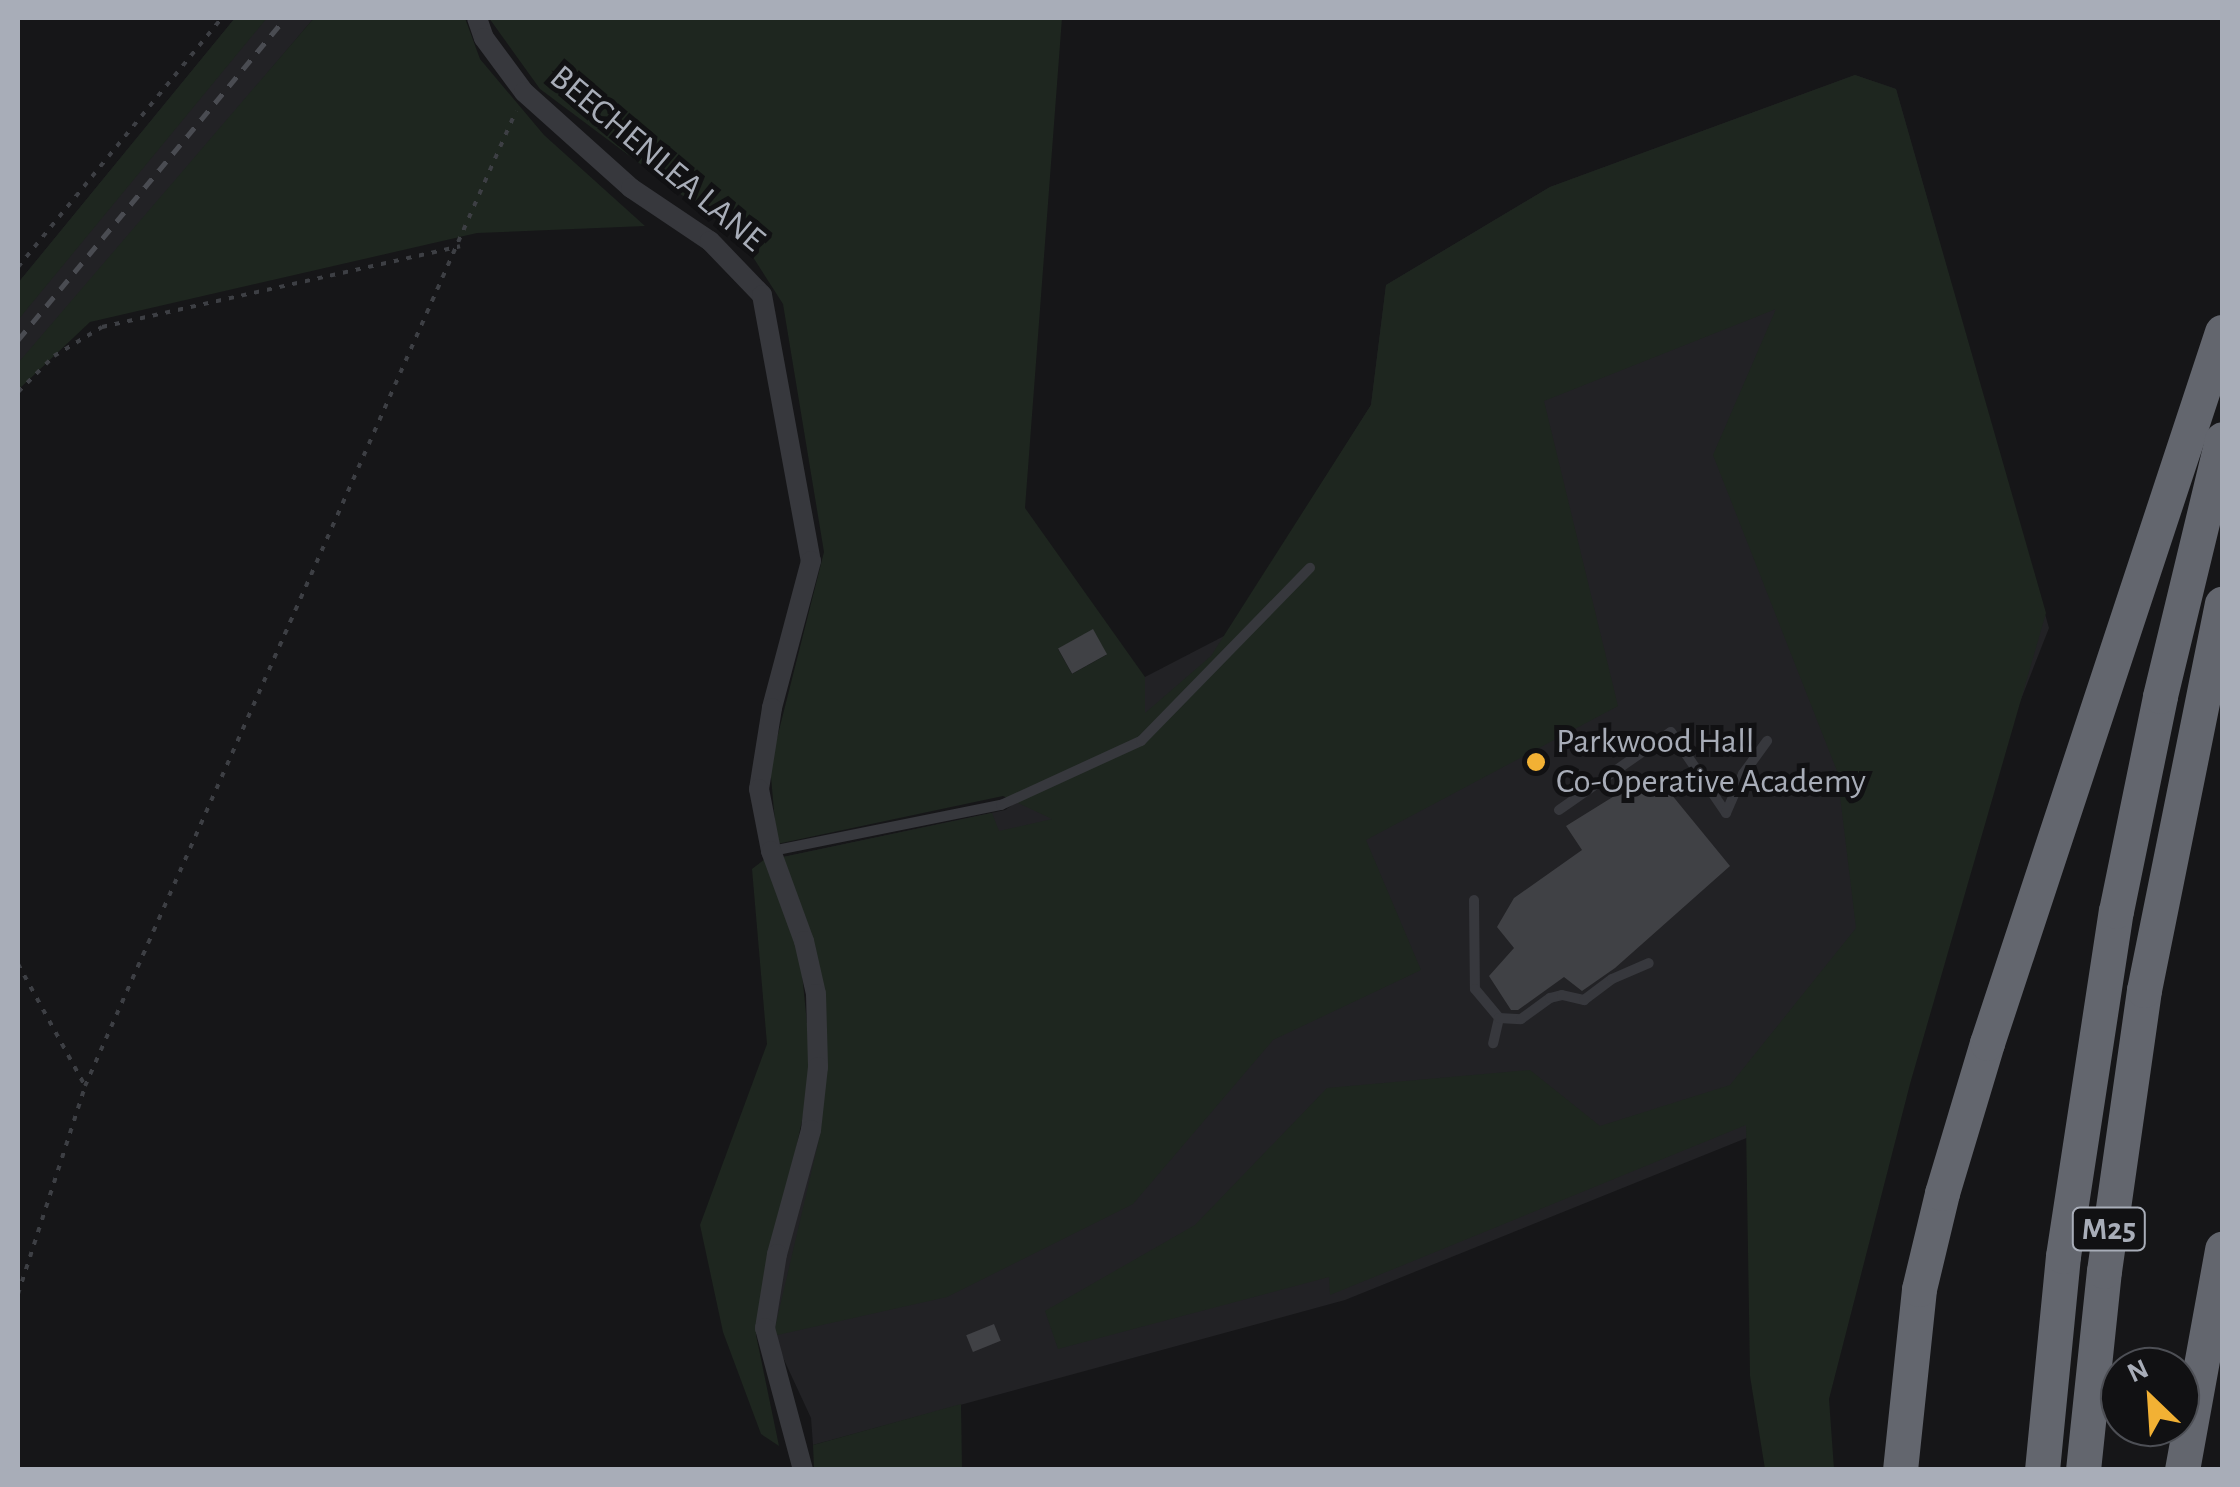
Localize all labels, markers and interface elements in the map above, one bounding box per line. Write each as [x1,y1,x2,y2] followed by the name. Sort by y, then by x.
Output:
[541,57,773,261] street label: BEECHENLEA LANE
[1556,721,1866,803] place label: Parkwood Hall Co-Operative Academy
[1525,751,1547,773] marker: Parkwood Hall Co-Operative Academy
[2072,1202,2146,1256] road number: M25
[2100,1347,2200,1447] north arrow
[2123,1355,2153,1388] text: N

